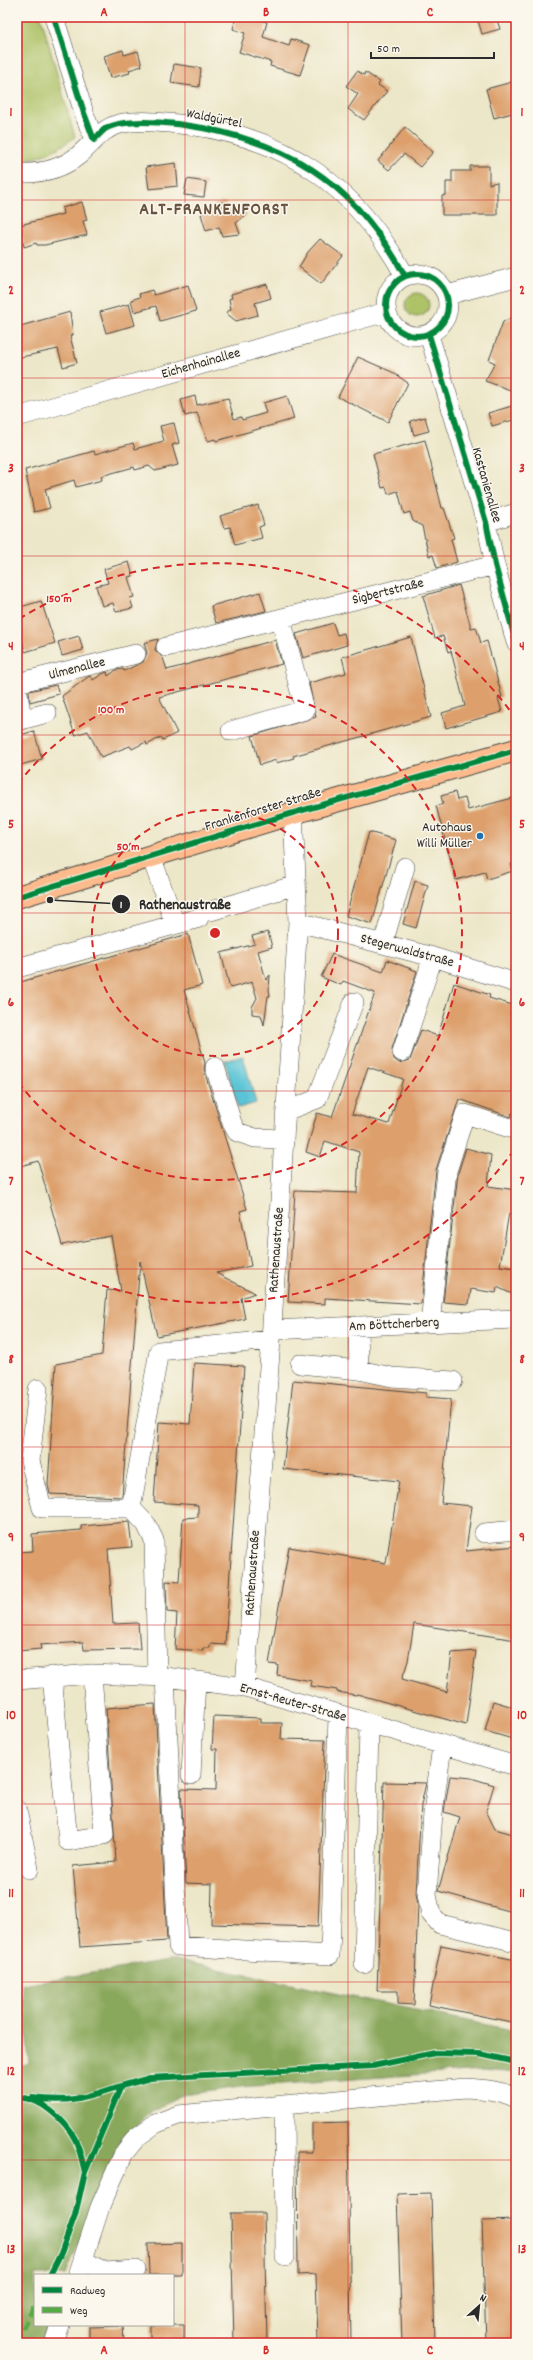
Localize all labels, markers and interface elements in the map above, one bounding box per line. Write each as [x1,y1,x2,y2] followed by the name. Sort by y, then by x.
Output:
[100,4,108,23] text: A
[263,4,269,23] text: B
[427,4,434,23] text: C
[371,34,494,60] scale bar
[377,41,400,58] text: 50 m
[10,104,13,123] text: 1
[184,104,244,134] street label: Waldgürtel
[521,104,524,123] text: 1
[139,198,289,223] district label: ALT-FRANKENFORST
[8,282,14,301] text: 2
[519,282,525,301] text: 2
[159,343,243,385] street label: Eichenhainallee
[466,445,506,525] street label: Kastanienallee
[8,460,14,479] text: 3
[519,460,525,479] text: 3
[350,573,426,611] street label: Sigbertstraße
[46,591,72,608] text: 150 m
[8,638,14,657] text: 4
[519,638,525,657] text: 4
[46,652,108,686] street label: Ulmenallee
[98,702,124,719] text: 100 m
[202,783,324,837] street label: Frankenforster Straße
[8,816,14,835] text: 5
[519,816,525,835] text: 5
[417,818,473,854] place label: Autohaus Willi Müller
[475,831,485,841] marker: Autohaus Willi Müller
[116,839,140,856] text: 50 m
[111,890,239,917] callout: Rathenaustraße
[139,895,231,917] text: Rathenaustraße
[120,897,123,914] text: 1
[208,926,222,940] centre of rings
[358,929,456,973] street label: Stegerwaldstraße
[8,994,15,1013] text: 6
[519,994,526,1013] text: 6
[9,1173,14,1192] text: 7
[520,1173,525,1192] text: 7
[264,1206,290,1294] street label: Rathenaustraße
[348,1313,440,1337] street label: Am Böttcherberg
[8,1351,14,1370] text: 8
[519,1351,525,1370] text: 8
[8,1529,14,1548] text: 9
[240,1529,266,1617] street label: Rathenaustraße
[519,1529,525,1548] text: 9
[237,1678,349,1728] street label: Ernst-Reuter-Straße
[6,1707,16,1726] text: 10
[517,1707,527,1726] text: 10
[8,1885,14,1904] text: 11
[519,1885,525,1904] text: 11
[7,2063,16,2082] text: 12
[518,2063,527,2082] text: 12
[7,2241,16,2260] text: 13
[518,2241,527,2260] text: 13
[34,2274,174,2326] legend
[70,2283,105,2300] text: Radweg
[459,2286,499,2326] north arrow
[477,2291,489,2307] text: N
[70,2303,87,2320] text: Weg
[100,2342,108,2360] text: A
[263,2342,269,2360] text: B
[427,2342,434,2360] text: C

